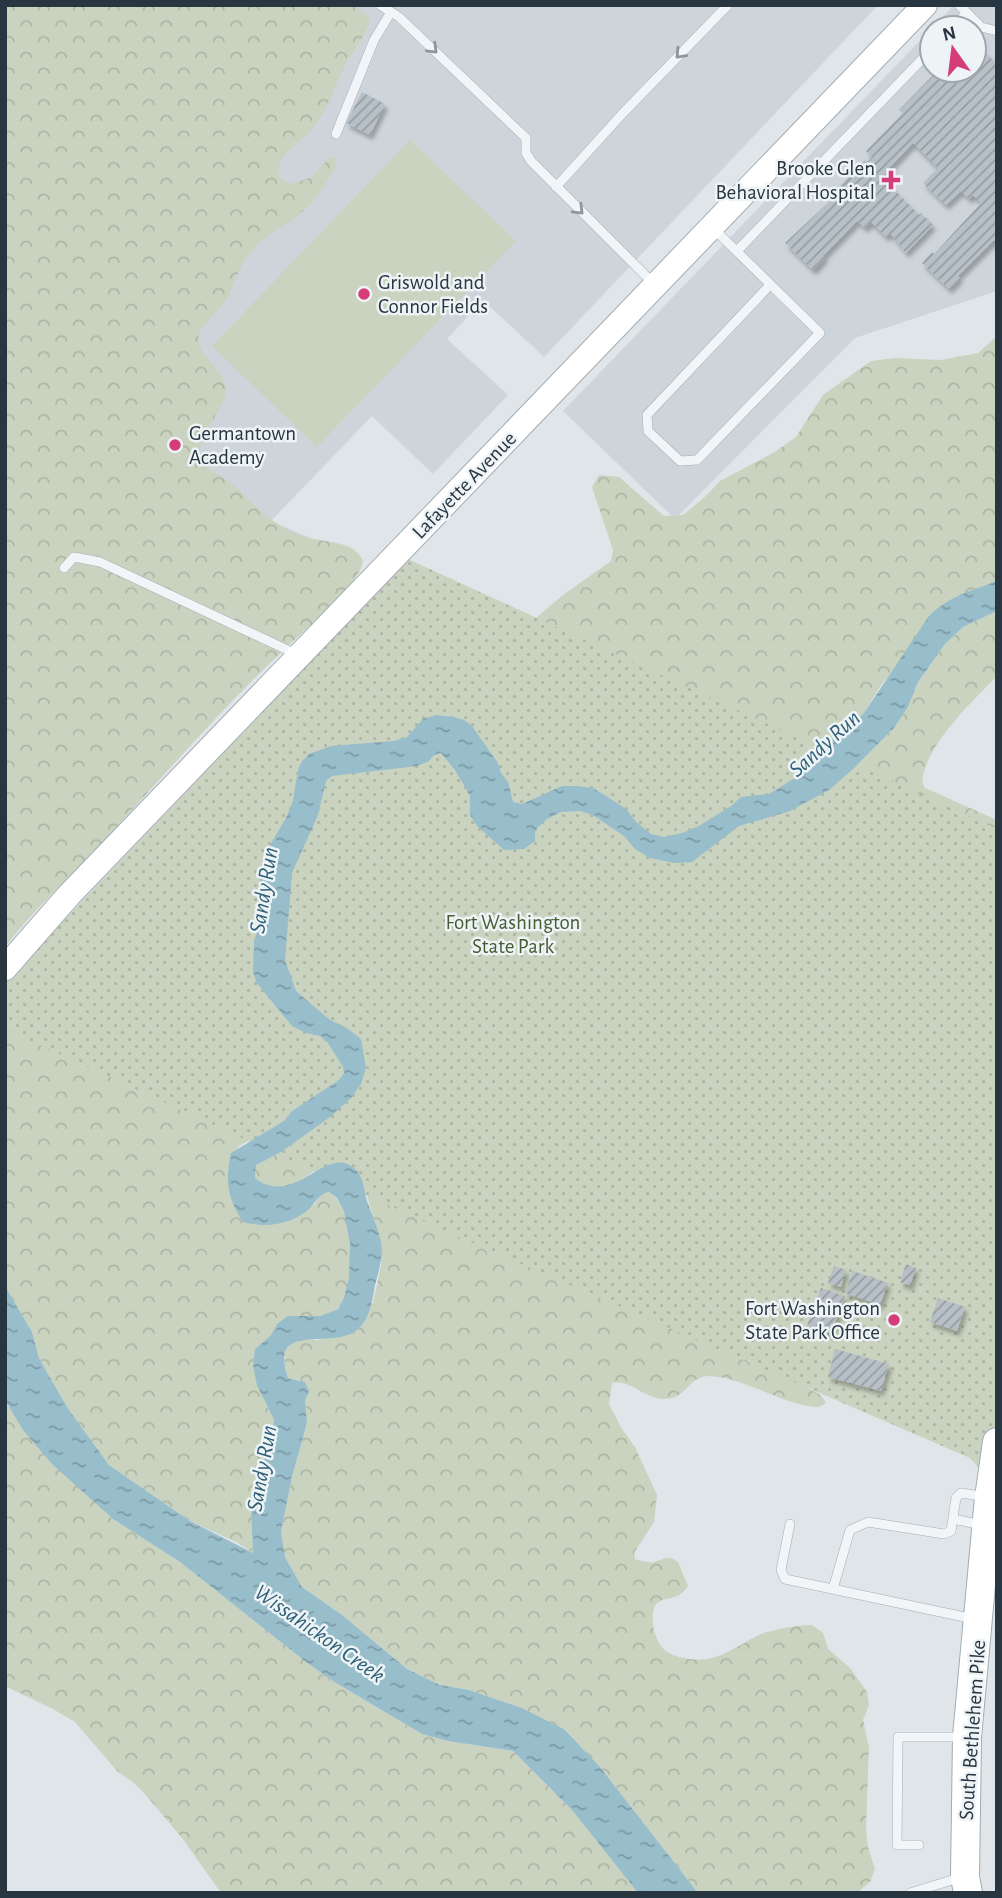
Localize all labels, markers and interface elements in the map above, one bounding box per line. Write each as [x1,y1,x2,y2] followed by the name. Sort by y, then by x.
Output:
[918,14,988,84] north arrow
[941,23,958,45] text: N
[425,40,438,53] one-way arrow
[676,46,689,59] one-way arrow
[716,158,875,203] place label: Brooke Glen Behavioral Hospital
[881,170,901,190] marker: Brooke Glen Behavioral Hospital
[571,202,584,215] one-way arrow
[378,272,488,317] place label: Griswold and Connor Fields
[356,286,372,302] marker: Griswold and Connor Fields
[189,423,296,468] place label: Germantown Academy
[408,428,520,543] street label: Lafayette Avenue
[167,437,183,453] marker: Germantown Academy
[785,706,865,782] water label: Sandy Run
[246,845,283,935] water label: Sandy Run
[446,912,580,957] park label: Fort Washington State Park
[745,1298,880,1343] place label: Fort Washington State Park Office
[886,1312,902,1328] marker: Fort Washington State Park Office
[244,1423,281,1513] water label: Sandy Run
[250,1581,389,1688] water label: Wissahickon Creek
[956,1639,989,1821] street label: South Bethlehem Pike

